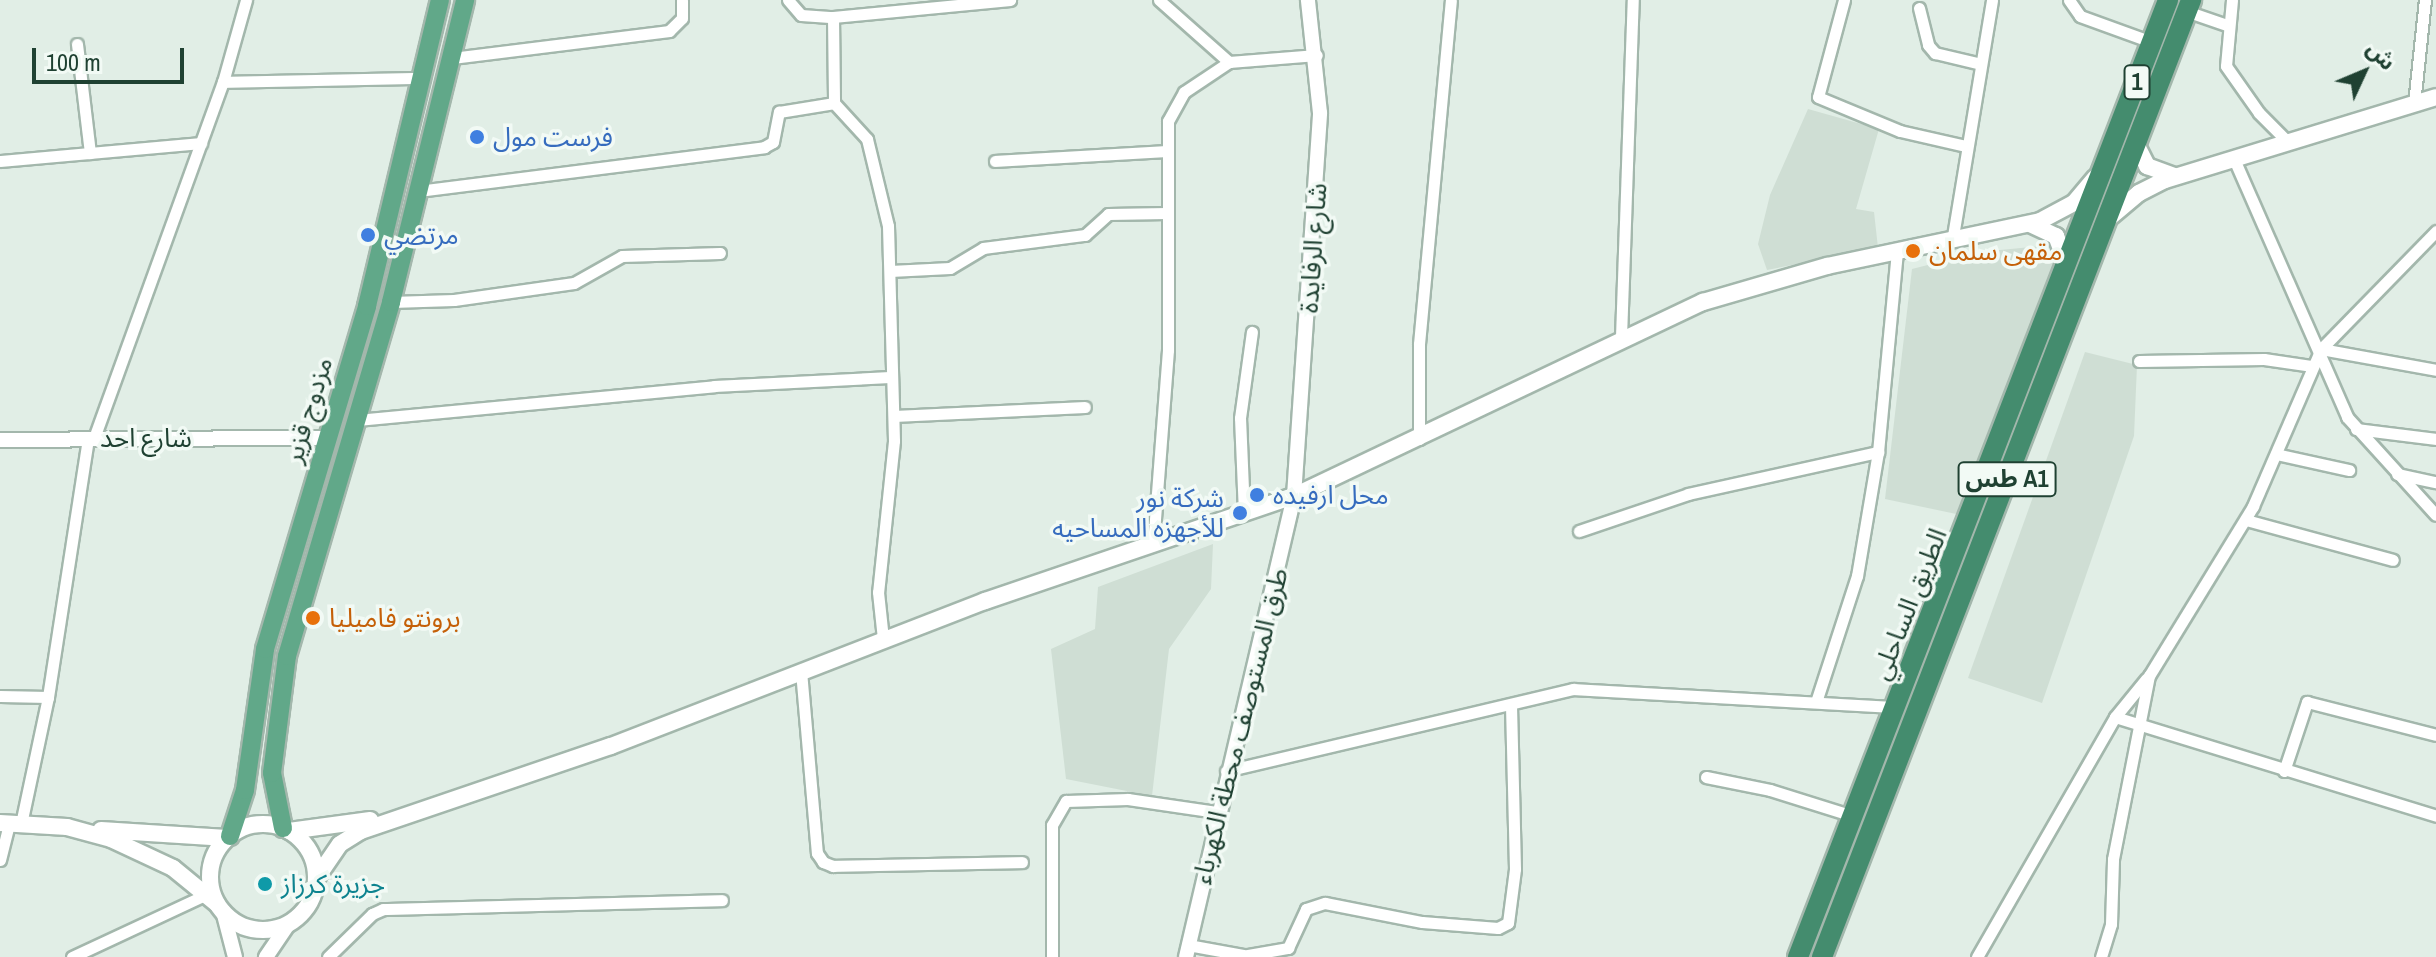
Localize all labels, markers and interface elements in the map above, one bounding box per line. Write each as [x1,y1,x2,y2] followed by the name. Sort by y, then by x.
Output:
[36,32,188,82] scale bar
[2324,32,2404,112] north arrow
[2360,34,2403,77] text: ش
[46,46,101,78] text: 100 m
[2123,62,2151,102] road number: 1
[493,121,613,153] place label: فرست مول
[468,128,486,146] marker: فرست مول
[1293,182,1333,314] street label: شارع الرفايدة
[384,219,459,251] place label: مرتضي
[359,226,377,244] marker: مرتضي
[1929,235,2062,267] place label: مقهى سلمان
[1904,242,1922,260] marker: مقهى سلمان
[277,353,339,467] street label: مزدوج قزير
[100,422,192,454] street label: شارع احد
[1957,459,2057,499] road number: طس A1
[1273,479,1389,511] place label: محل ارفيده
[1052,482,1224,544] place label: شركة نور للأجهزه المساحيه
[1248,486,1266,504] marker: محل ارفيده
[1231,504,1249,522] marker: شركة نور للأجهزه المساحيه
[1864,524,1954,684] street label: الطريق الساحلي
[1186,565,1294,887] street label: طرق المستوصف محطة الكهرباء
[329,602,460,634] place label: برونتو فاميليا
[304,609,322,627] marker: برونتو فاميليا
[281,868,385,900] place label: جزيرة كرزاز
[256,875,274,893] marker: جزيرة كرزاز

